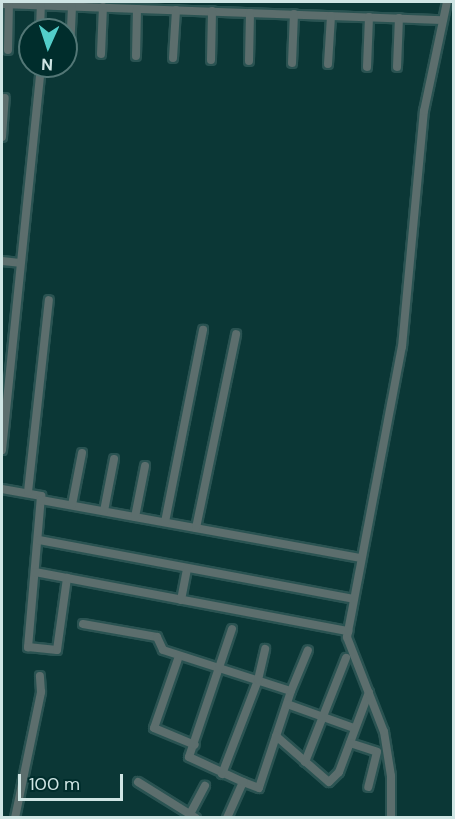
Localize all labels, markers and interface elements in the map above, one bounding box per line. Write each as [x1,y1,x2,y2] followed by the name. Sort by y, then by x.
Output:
[18,18,78,78] north arrow
[41,54,54,75] text: N
[21,762,126,800] scale bar
[29,772,80,796] text: 100 m

